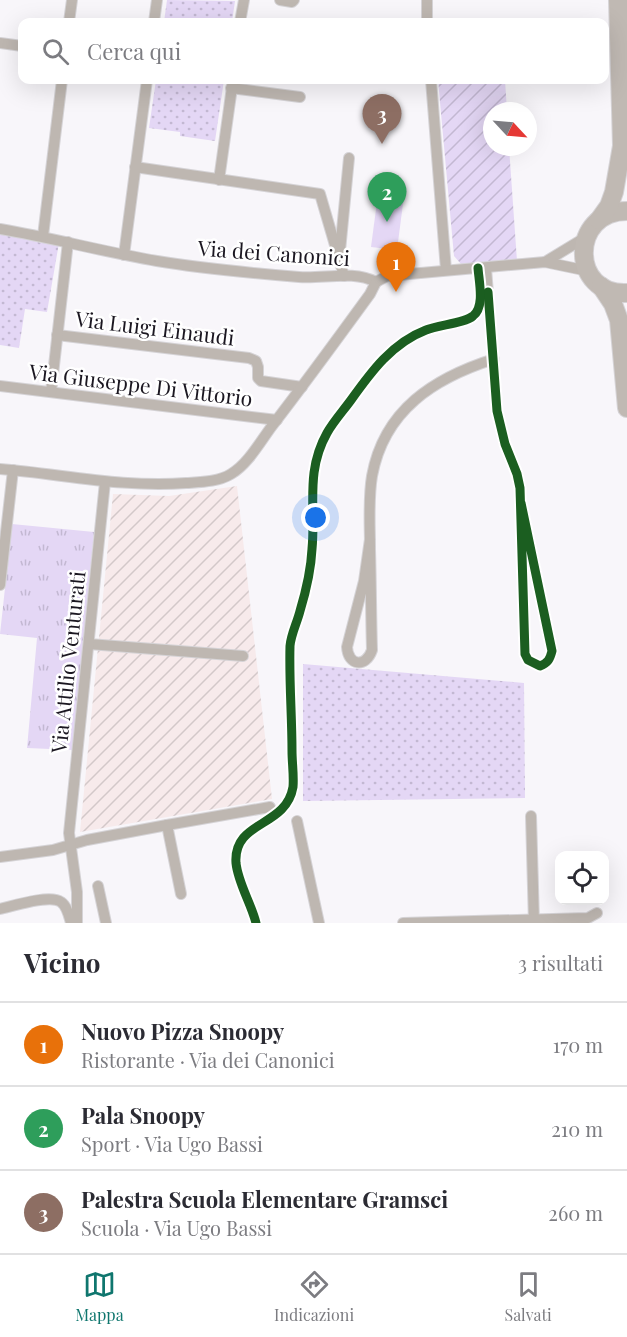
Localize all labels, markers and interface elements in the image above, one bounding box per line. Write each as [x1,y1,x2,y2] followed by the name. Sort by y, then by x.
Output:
[18,18,609,84] search box
[39,35,72,68] icon: search
[87,36,181,66] text: Cerca qui
[362,94,401,144] pin: 3
[483,102,537,156] north arrow
[368,172,406,222] pin: 2
[196,233,351,271] street label: Via dei Canonici
[376,242,416,292] pin: 1
[73,303,236,351] street label: Via Luigi Einaudi
[27,356,254,412] street label: Via Giuseppe Di Vittorio
[301,503,330,532] your location
[43,569,91,756] street label: Via Attilio Venturati
[555,851,609,905] map controls
[555,851,609,905] button: locate
[24,945,101,980] text: Vicino
[518,949,603,976] text: 3 risultati
[81,1016,284,1046] text: Nuovo Pizza Snoopy
[40,1031,47,1058] text: 1
[553,1031,603,1058] text: 170 m
[81,1046,335,1073] text: Ristorante · Via dei Canonici
[81,1100,205,1130] text: Pala Snoopy
[38,1115,49,1142] text: 2
[551,1115,603,1142] text: 210 m
[81,1130,263,1157] text: Sport · Via Ugo Bassi
[81,1184,448,1214] text: Palestra Scuola Elementare Gramsci
[39,1199,48,1226] text: 3
[548,1199,603,1226] text: 260 m
[81,1214,272,1241] text: Scuola · Via Ugo Bassi
[75,1268,124,1325] tab: Mappa
[274,1268,354,1325] tab: Indicazioni
[505,1268,552,1325] tab: Salvati

